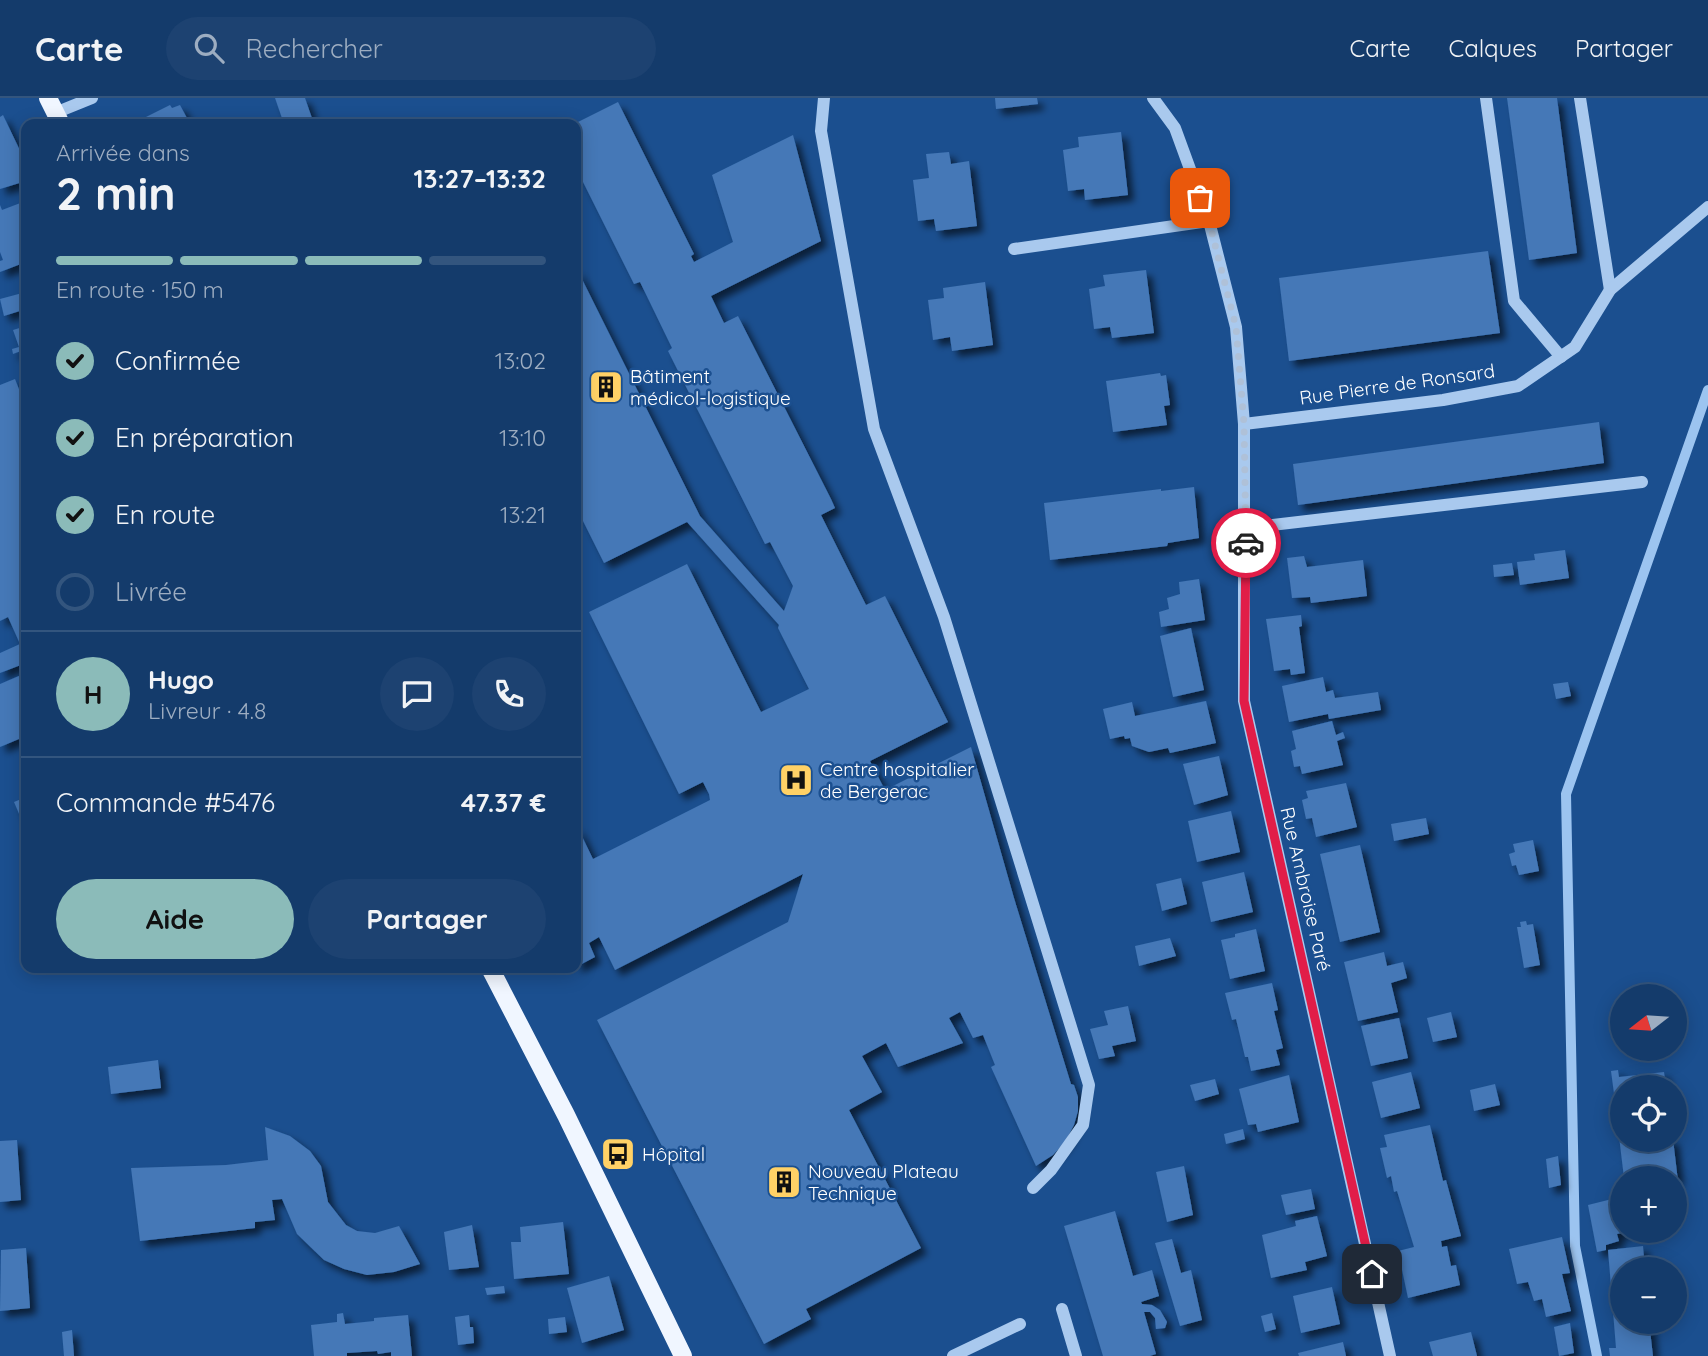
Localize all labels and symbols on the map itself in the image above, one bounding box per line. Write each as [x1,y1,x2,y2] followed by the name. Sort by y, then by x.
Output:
[1170,168,1230,228] pin
[1298,358,1496,410] street label: Rue Pierre de Ronsard
[630,364,791,410] place label: Bâtiment médicol-logistique
[587,368,625,406] building icon: Bâtiment médicol-logistique
[1211,508,1281,578] courier
[820,757,975,803] place label: Centre hospitalier de Bergerac
[777,761,815,799] hospital icon: Centre hospitalier de Bergerac
[1275,804,1337,974] street label: Rue Ambroise Paré
[1610,984,1687,1060] north arrow
[599,1135,637,1173] bus stop icon: Hôpital
[642,1142,705,1166] place label: Hôpital
[808,1159,959,1205] place label: Nouveau Plateau Technique
[765,1163,803,1201] building icon: Nouveau Plateau Technique
[1342,1244,1402,1304] pin

